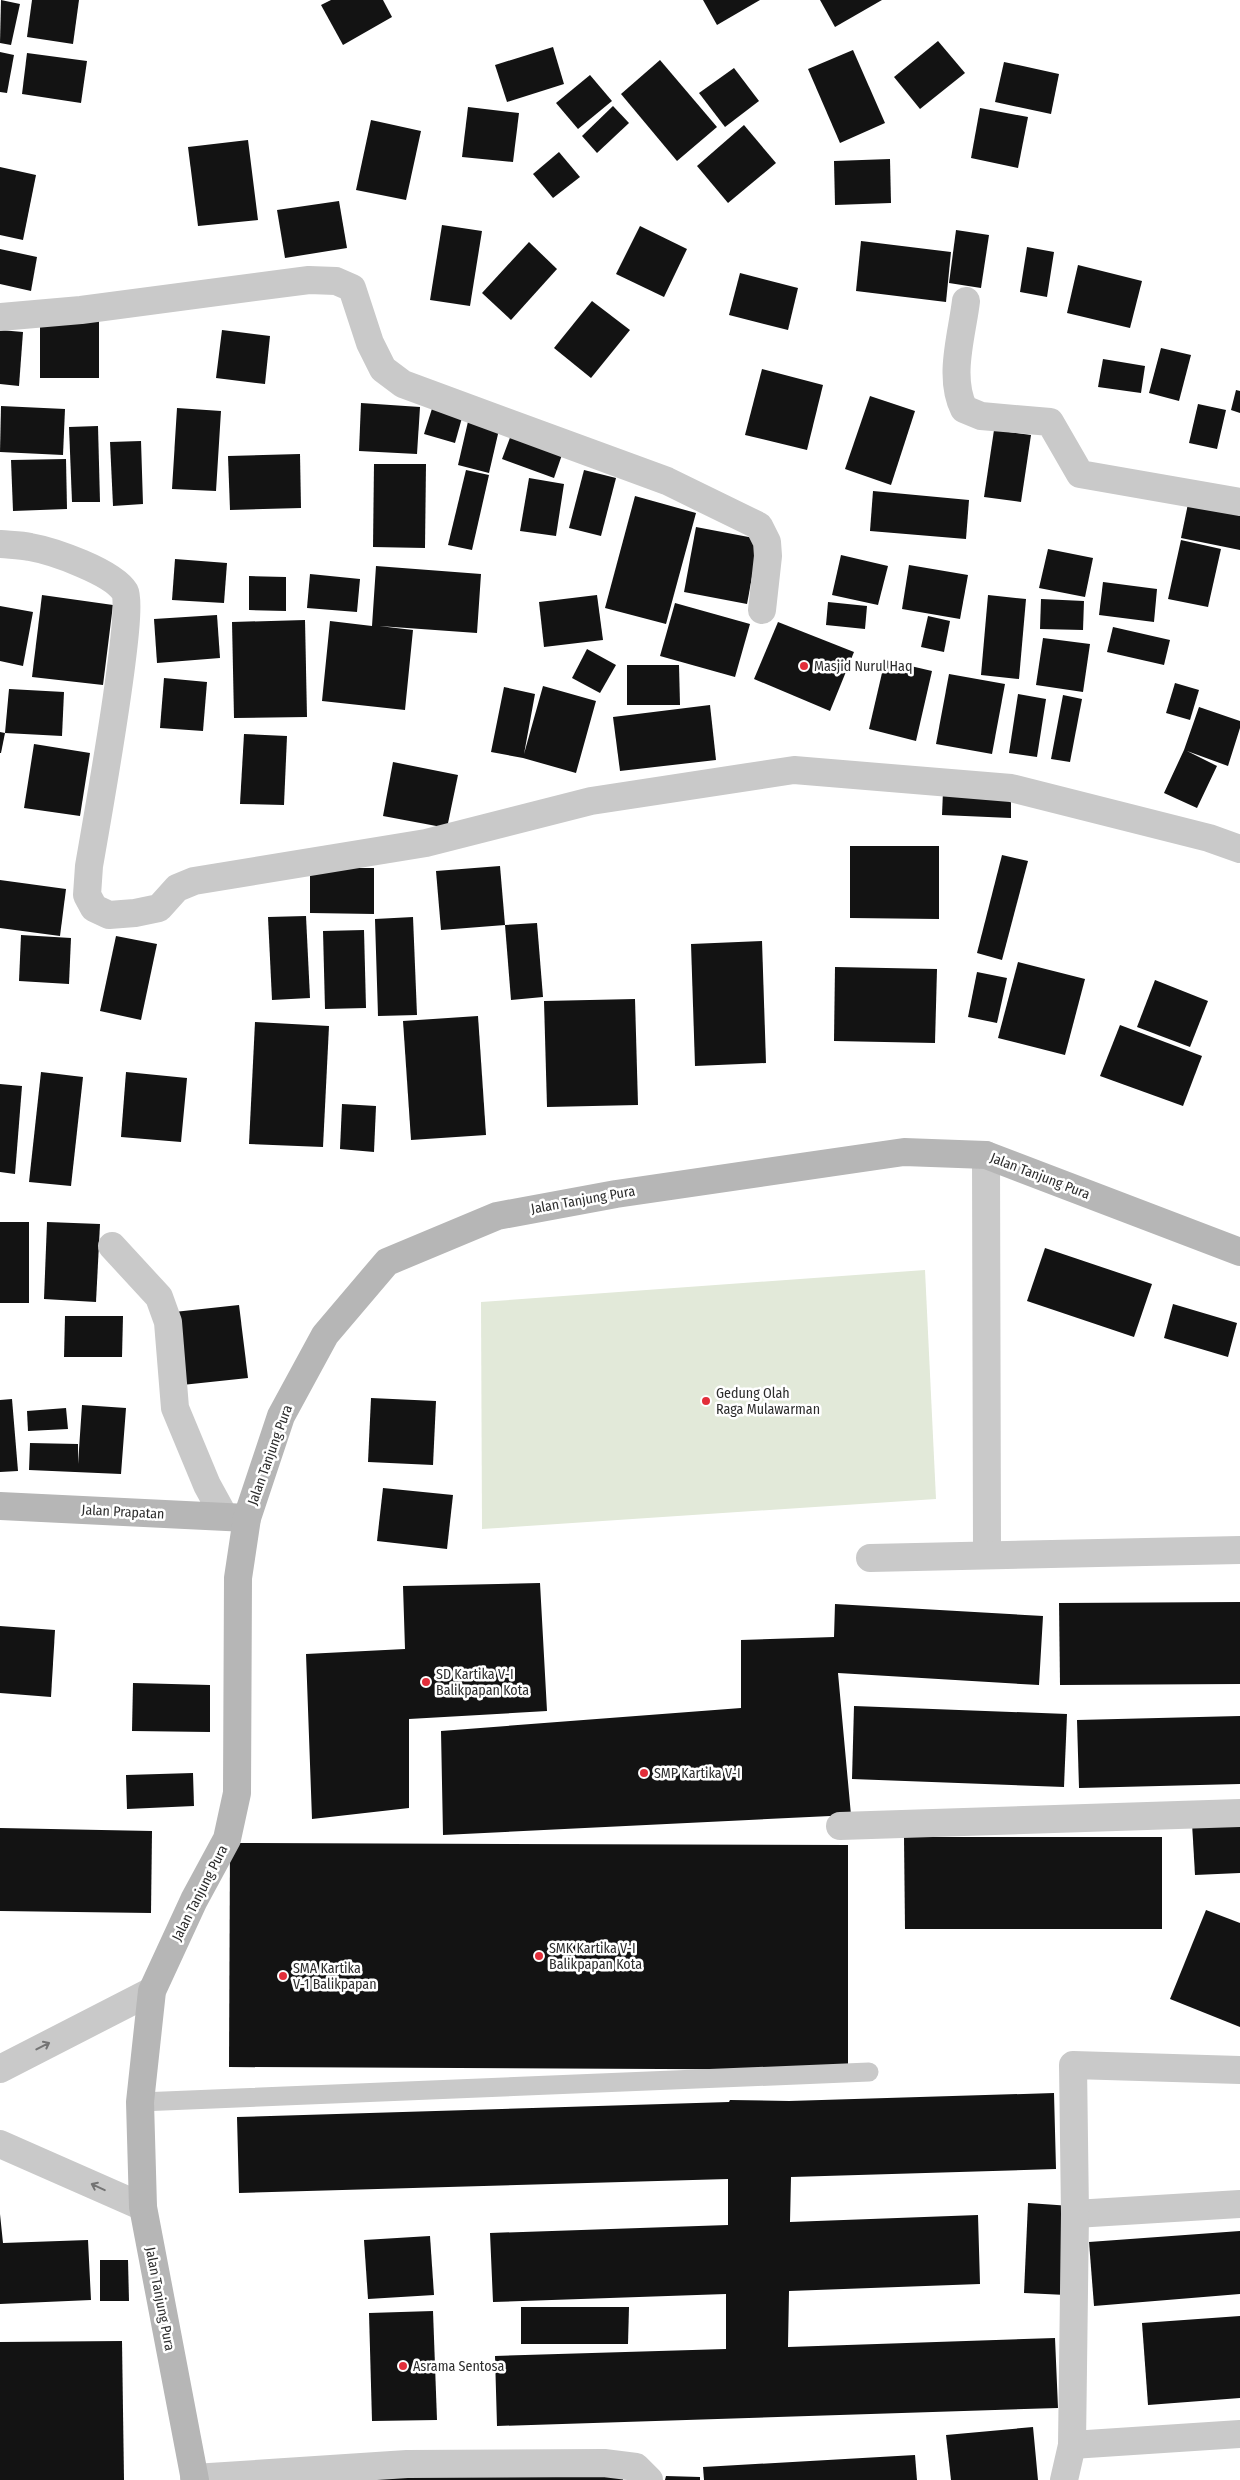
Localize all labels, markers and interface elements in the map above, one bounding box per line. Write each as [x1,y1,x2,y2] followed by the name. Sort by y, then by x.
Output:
[814,658,912,675] place label: Masjid Nurul Haq
[798,660,810,672] marker: Masjid Nurul Haq
[988,1149,1092,1203] street label: Jalan Tanjung Pura
[530,1182,637,1218] street label: Jalan Tanjung Pura
[716,1385,820,1418] place label: Gedung Olah Raga Mulawarman
[700,1395,712,1407] marker: Gedung Olah Raga Mulawarman
[244,1402,296,1507] street label: Jalan Tanjung Pura
[81,1501,165,1523] street label: Jalan Prapatan
[436,1666,529,1699] place label: SD Kartika V-I Balikpapan Kota
[420,1676,432,1688] marker: SD Kartika V-I Balikpapan Kota
[654,1765,741,1782] place label: SMP Kartika V-I
[638,1767,650,1779] marker: SMP Kartika V-I
[168,1842,232,1944] street label: Jalan Tanjung Pura
[549,1940,642,1973] place label: SMK Kartika V-I Balikpapan Kota
[533,1950,545,1962] marker: SMK Kartika V-I Balikpapan Kota
[293,1960,377,1993] place label: SMA Kartika V-1 Balikpapan
[277,1970,289,1982] marker: SMA Kartika V-1 Balikpapan
[35,2041,50,2050] one-way arrow
[91,2182,106,2191] one-way arrow
[142,2246,178,2353] street label: Jalan Tanjung Pura
[413,2358,504,2375] place label: Asrama Sentosa
[397,2360,409,2372] marker: Asrama Sentosa

